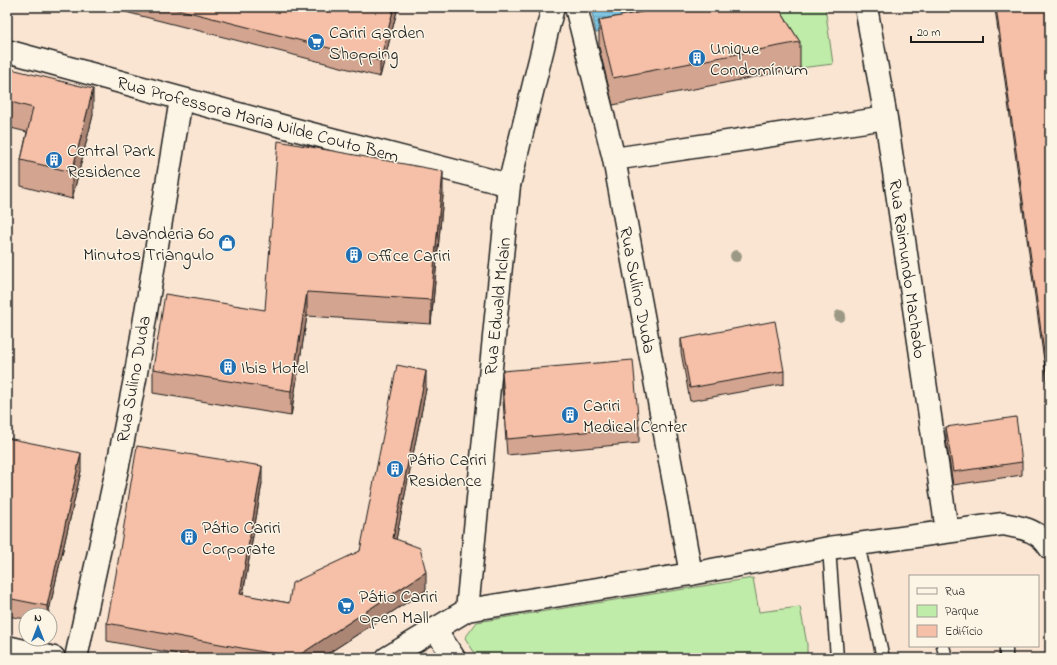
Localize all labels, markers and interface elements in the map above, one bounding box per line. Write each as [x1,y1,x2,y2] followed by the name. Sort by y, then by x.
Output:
[911,18,983,44] scale bar
[329,21,425,69] place label: Cariri Garden Shopping
[917,24,940,42] text: 20 m
[306,32,326,52] supermarket icon: Cariri Garden Shopping
[710,37,808,84] place label: Unique Condomínum
[687,48,707,68] building icon: Unique Condomínum
[114,71,401,171] street label: Rua Professora Maria Nilde Couto Bem
[67,139,155,186] place label: Central Park Residence
[44,150,64,170] building icon: Central Park Residence
[881,178,931,361] street label: Rua Raimundo Machado
[83,222,214,270] place label: Lavanderia 60 Minutos Triangulo
[611,225,661,356] street label: Rua Sulino Duda
[217,233,237,253] shop icon: Lavanderia 60 Minutos Triangulo
[479,236,519,376] street label: Rua Edwald Mclain
[367,244,450,270] place label: Office Cariri
[344,245,364,265] building icon: Office Cariri
[111,314,159,445] street label: Rua Sulino Duda
[241,356,309,382] place label: Ibis Hotel
[218,357,238,377] building icon: Ibis Hotel
[583,394,688,441] place label: Cariri Medical Center
[560,405,580,425] building icon: Cariri Medical Center
[408,448,487,495] place label: Pátio Cariri Residence
[385,459,405,479] building icon: Pátio Cariri Residence
[202,516,281,563] place label: Pátio Cariri Corporate
[179,527,199,547] building icon: Pátio Cariri Corporate
[909,575,1039,647] legend
[945,583,965,601] text: Rua
[359,585,438,632] place label: Pátio Cariri Open Mall
[336,596,356,616] supermarket icon: Pátio Cariri Open Mall
[945,603,979,621] text: Parque
[18,607,58,647] north arrow
[34,610,42,626] text: N
[945,623,983,641] text: Edifício

